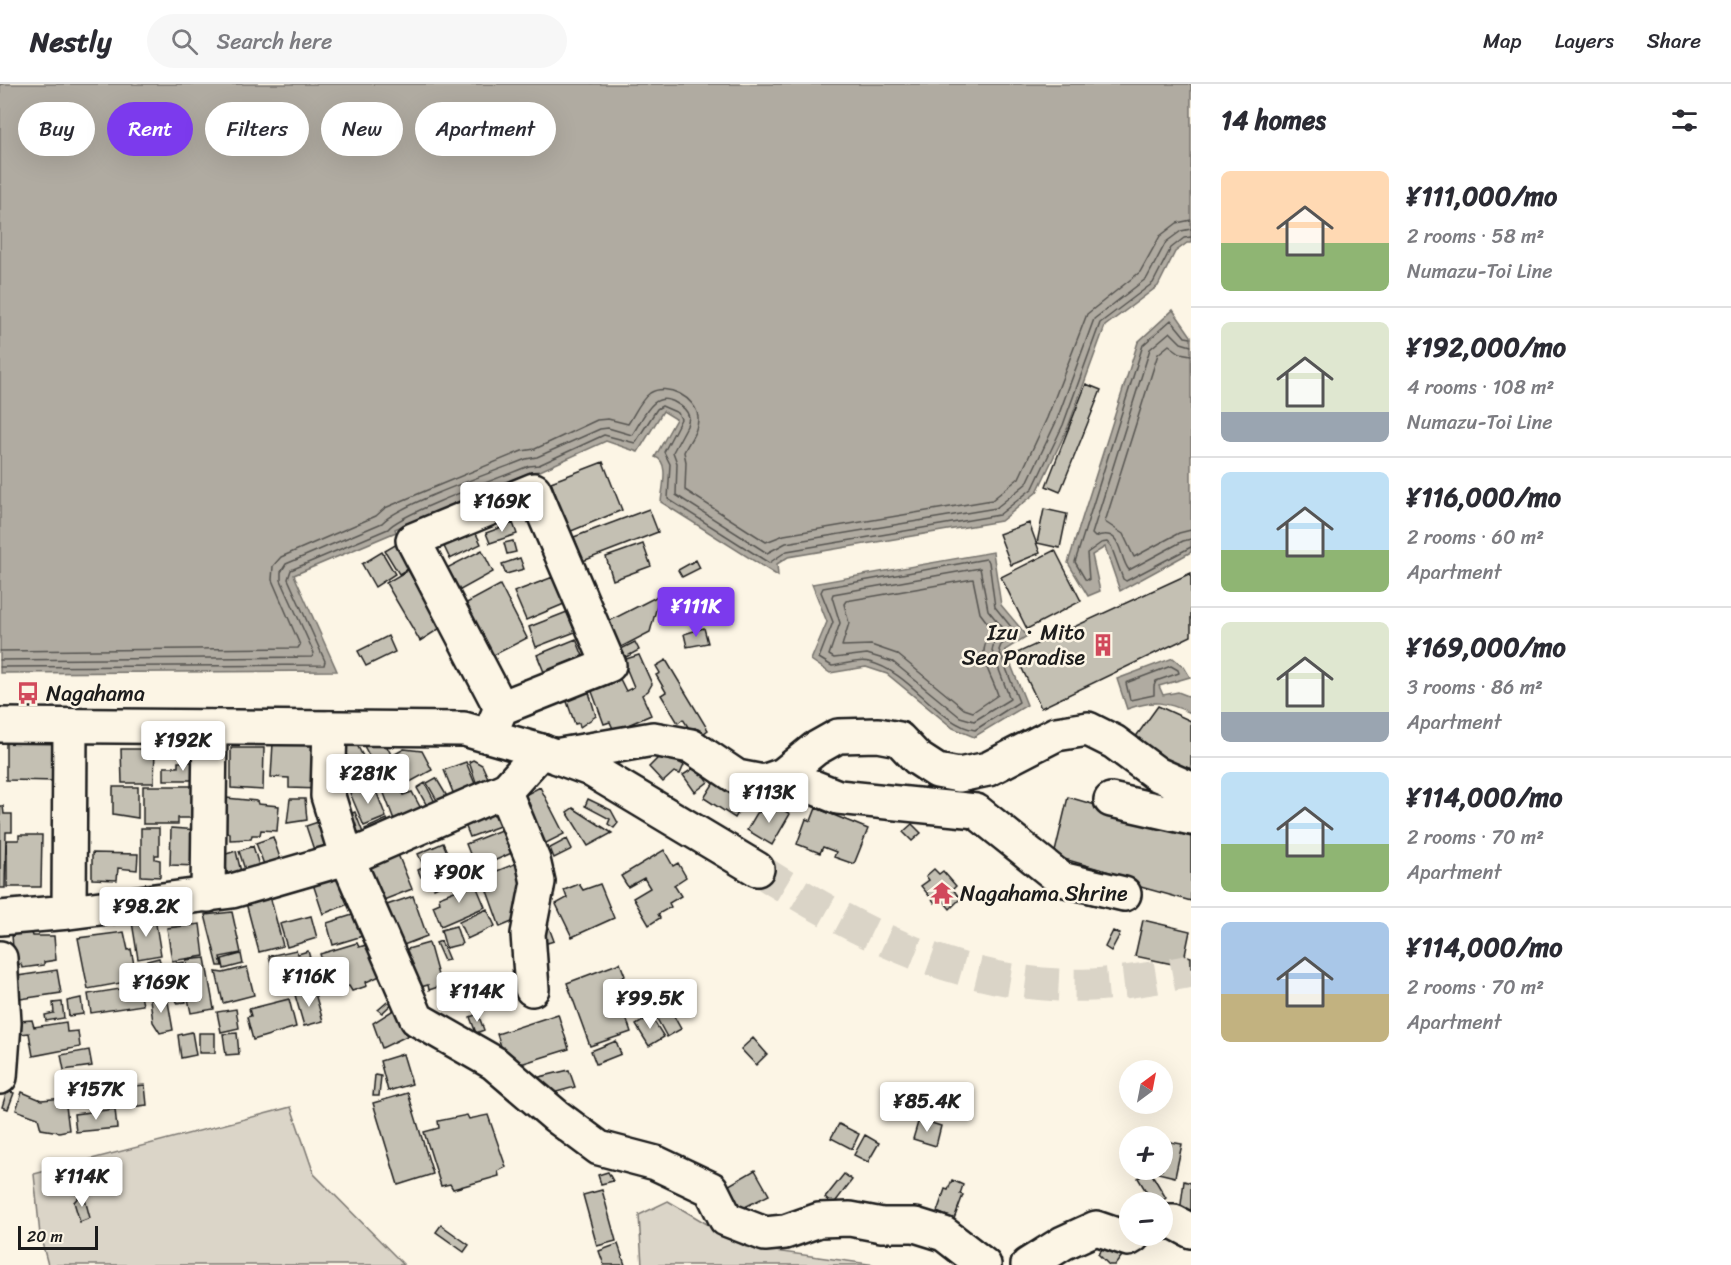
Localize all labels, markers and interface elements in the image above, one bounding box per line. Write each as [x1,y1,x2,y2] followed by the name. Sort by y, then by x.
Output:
[147,14,567,68] search box
[30,17,111,66] text: Nestly
[216,22,332,61] text: Search here
[1483,22,1522,60] text: Map
[1555,22,1614,60] text: Layers
[1647,22,1701,60] text: Share
[168,25,201,58] icon: search
[1221,97,1326,143] text: 14 homes
[18,102,95,156] chip: Buy
[107,102,193,156] chip: Rent
[205,102,309,156] chip: Filters
[321,102,403,156] chip: New
[415,102,556,156] chip: Apartment
[1668,104,1701,137] icon: filters
[1407,173,1557,219] text: ¥111,000/mo
[1269,195,1341,267] icon: home
[1407,219,1544,254] text: 2 rooms · 58 m²
[1407,254,1553,289] text: Numazu-Toi Line
[1407,324,1566,370] text: ¥192,000/mo
[1269,346,1341,418] icon: home
[1407,370,1554,405] text: 4 rooms · 108 m²
[1407,405,1553,440] text: Numazu-Toi Line
[1407,474,1561,520] text: ¥116,000/mo
[460,482,544,533] pin: ¥169K
[474,484,530,519] text: ¥169K
[1269,496,1341,568] icon: home
[1407,520,1544,555] text: 2 rooms · 60 m²
[1407,555,1501,590] text: Apartment
[654,587,738,638] pin: ¥111K
[672,589,721,624] text: ¥111K
[962,613,1085,677] place label: Izu・Mito Sea Paradise
[1407,624,1566,670] text: ¥169,000/mo
[1090,632,1116,658] building icon: Izu・Mito Sea Paradise
[1269,646,1341,718] icon: home
[1407,670,1543,705] text: 3 rooms · 86 m²
[46,674,145,713] place label: Nagahama
[15,680,41,706] bus stop icon: Nagahama
[1407,705,1501,740] text: Apartment
[141,721,225,772] pin: ¥192K
[155,723,211,758] text: ¥192K
[326,754,410,805] pin: ¥281K
[340,756,396,791] text: ¥281K
[727,773,811,824] pin: ¥113K
[1407,774,1562,820] text: ¥114,000/mo
[743,775,795,810] text: ¥113K
[1269,796,1341,868] icon: home
[1407,820,1544,855] text: 2 rooms · 70 m²
[423,853,495,904] pin: ¥90K
[435,855,483,890] text: ¥90K
[1407,855,1501,890] text: Apartment
[960,874,1128,913] place label: Nagahama Shrine
[929,880,955,906] temple icon: Nagahama Shrine
[97,887,195,938] pin: ¥98.2K
[113,889,179,924] text: ¥98.2K
[1407,924,1562,970] text: ¥114,000/mo
[1269,946,1341,1018] icon: home
[267,957,351,1008] pin: ¥116K
[283,959,335,994] text: ¥116K
[119,963,203,1014] pin: ¥169K
[133,965,189,1000] text: ¥169K
[1407,970,1544,1005] text: 2 rooms · 70 m²
[435,972,519,1023] pin: ¥114K
[451,974,503,1009] text: ¥114K
[601,979,699,1030] pin: ¥99.5K
[617,981,683,1016] text: ¥99.5K
[1407,1005,1501,1040] text: Apartment
[1119,1060,1173,1114] north arrow
[1119,1060,1173,1246] map controls
[54,1070,138,1121] pin: ¥157K
[68,1072,124,1107] text: ¥157K
[878,1082,976,1133] pin: ¥85.4K
[894,1084,960,1119] text: ¥85.4K
[1119,1126,1173,1180] button: +
[40,1157,124,1208] pin: ¥114K
[56,1159,108,1194] text: ¥114K
[1119,1192,1173,1246] button: −
[27,1222,63,1251] text: 20 m
[18,1223,98,1250] scale bar

